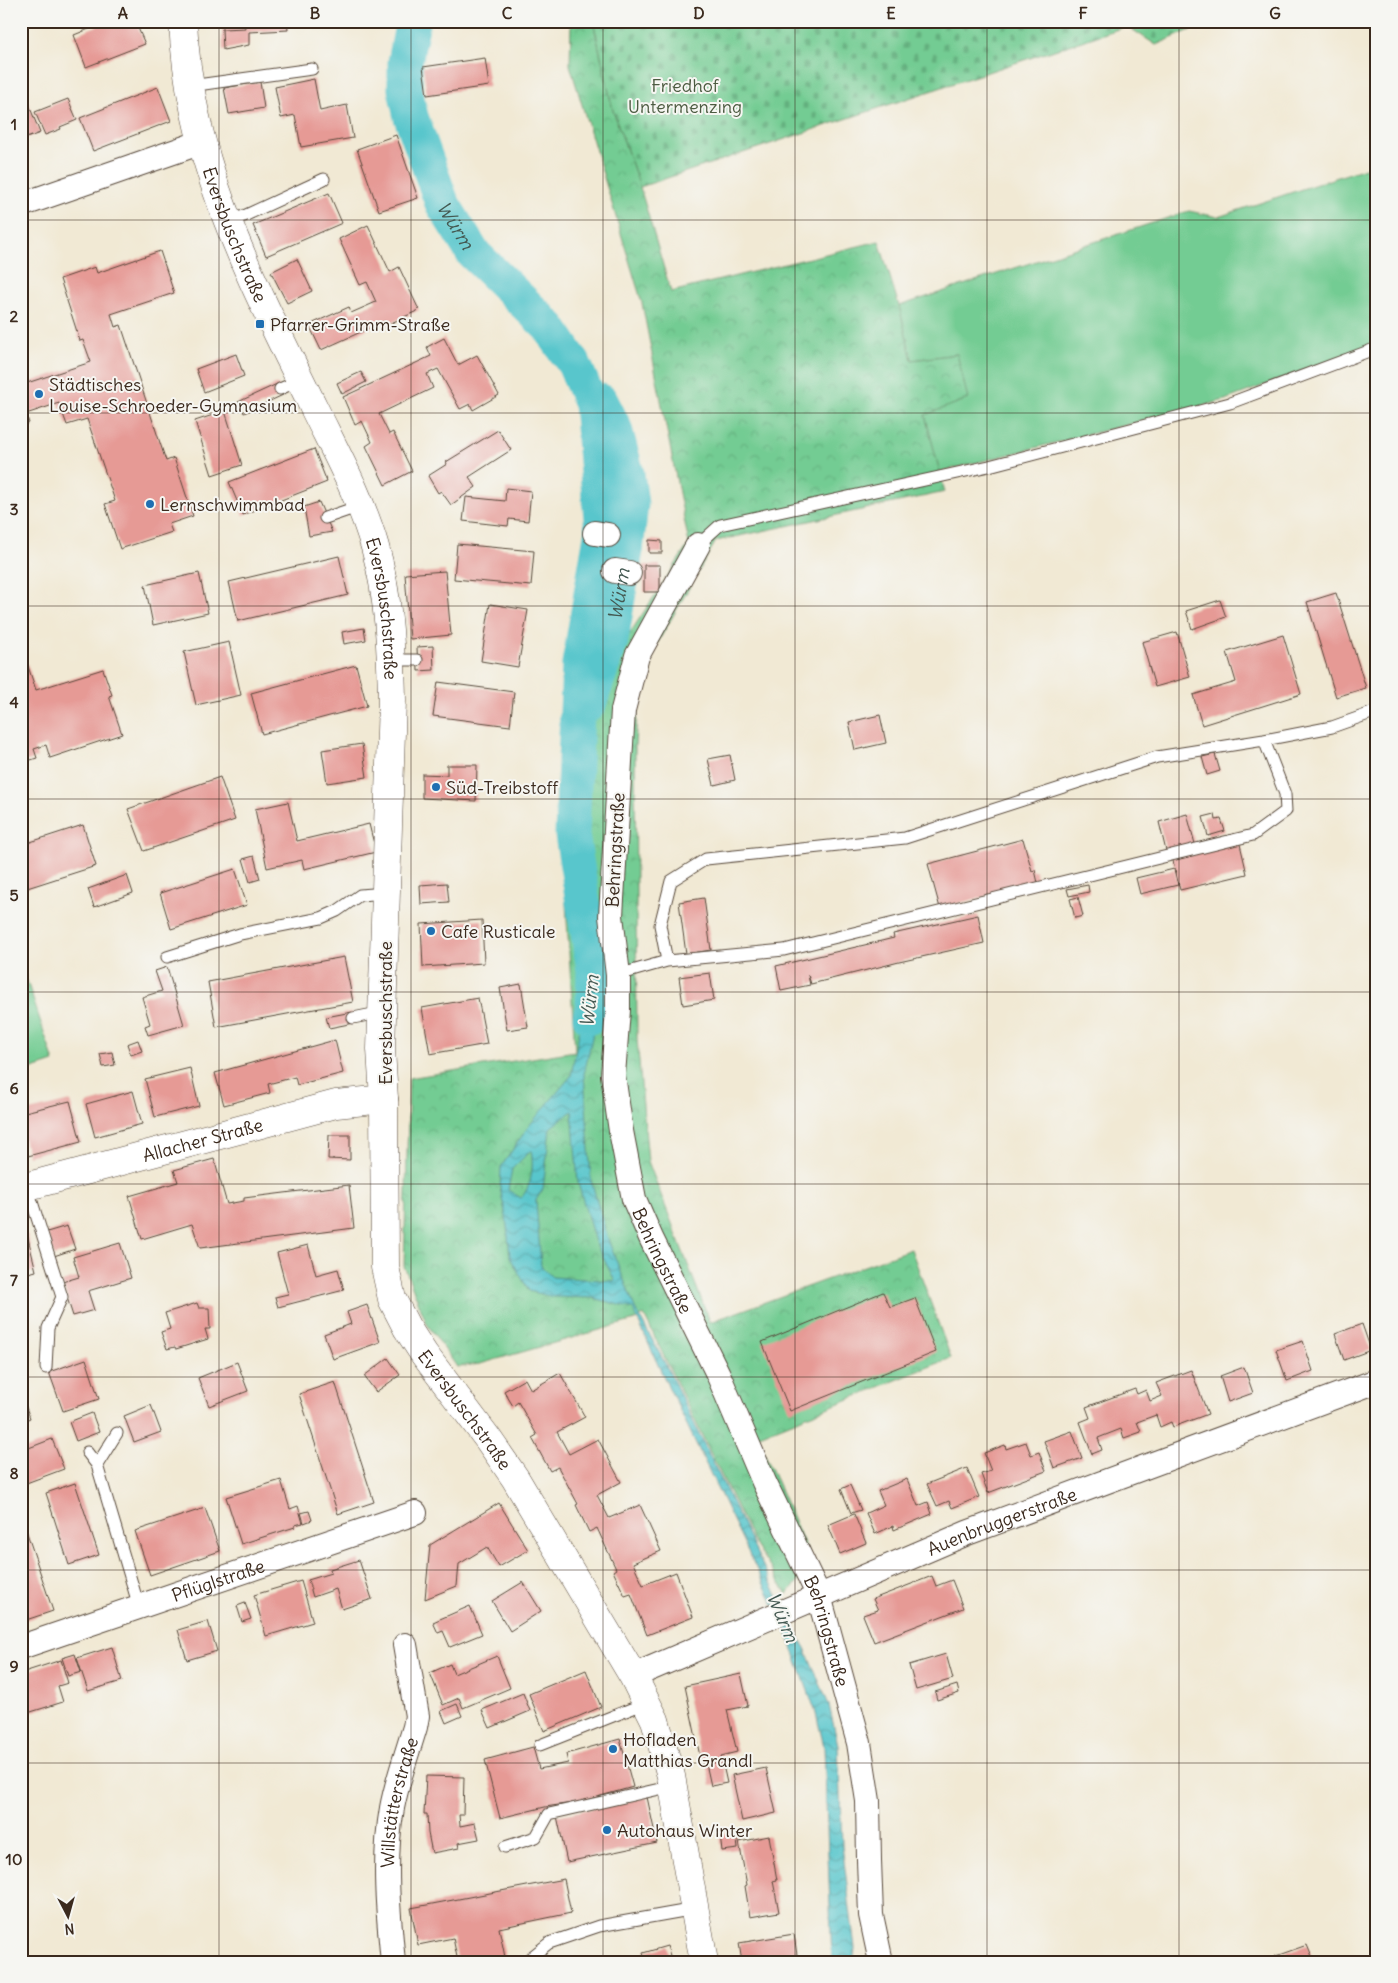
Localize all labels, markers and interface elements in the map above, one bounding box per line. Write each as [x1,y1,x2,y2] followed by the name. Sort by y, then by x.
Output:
[118,3,128,23] text: A
[310,3,321,23] text: B
[502,3,513,23] text: C
[693,3,705,23] text: D
[886,3,896,23] text: E
[1078,3,1088,23] text: F
[1269,3,1281,23] text: G
[628,74,742,118] park label: Friedhof Untermenzing
[11,114,17,134] text: 1
[198,164,273,306] street label: Eversbuschstraße
[432,197,480,254] water label: Würm
[10,306,19,326] text: 2
[270,313,450,336] place label: Pfarrer-Grimm-Straße
[254,318,266,330] marker: Pfarrer-Grimm-Straße
[49,373,297,417] place label: Städtisches Louise-Schroeder-Gymnasium
[33,388,45,400] marker: Städtisches Louise-Schroeder-Gymnasium
[160,493,305,516] place label: Lernschwimmbad
[144,498,156,510] marker: Lernschwimmbad
[9,499,19,519] text: 3
[361,534,403,680] street label: Eversbuschstraße
[602,566,635,622] water label: Würm
[9,692,19,712] text: 4
[446,776,559,799] place label: Süd-Treibstoff
[430,781,442,793] marker: Süd-Treibstoff
[601,792,629,908] street label: Behringstraße
[9,885,19,905] text: 5
[441,920,556,943] place label: Cafe Rusticale
[425,925,437,937] marker: Cafe Rusticale
[374,941,397,1085] street label: Eversbuschstraße
[574,973,604,1028] water label: Würm
[9,1078,19,1098] text: 6
[140,1113,265,1167] street label: Allacher Straße
[628,1204,698,1317] street label: Behringstraße
[10,1270,18,1290] text: 7
[413,1345,517,1474] street label: Eversbuschstraße
[9,1463,19,1483] text: 8
[923,1482,1080,1560] street label: Auenbruggerstraße
[169,1554,267,1606] street label: Pflüglstraße
[799,1571,855,1689] street label: Behringstraße
[762,1588,804,1646] water label: Würm
[9,1656,19,1676] text: 9
[623,1728,753,1772] place label: Hofladen Matthias Grandl
[375,1734,423,1868] street label: Willstätterstraße
[607,1743,619,1755] marker: Hofladen Matthias Grandl
[617,1819,753,1842] place label: Autohaus Winter
[601,1824,613,1836] marker: Autohaus Winter
[6,1849,22,1869] text: 10
[42,1890,92,1940] north arrow
[64,1919,75,1938] text: N

